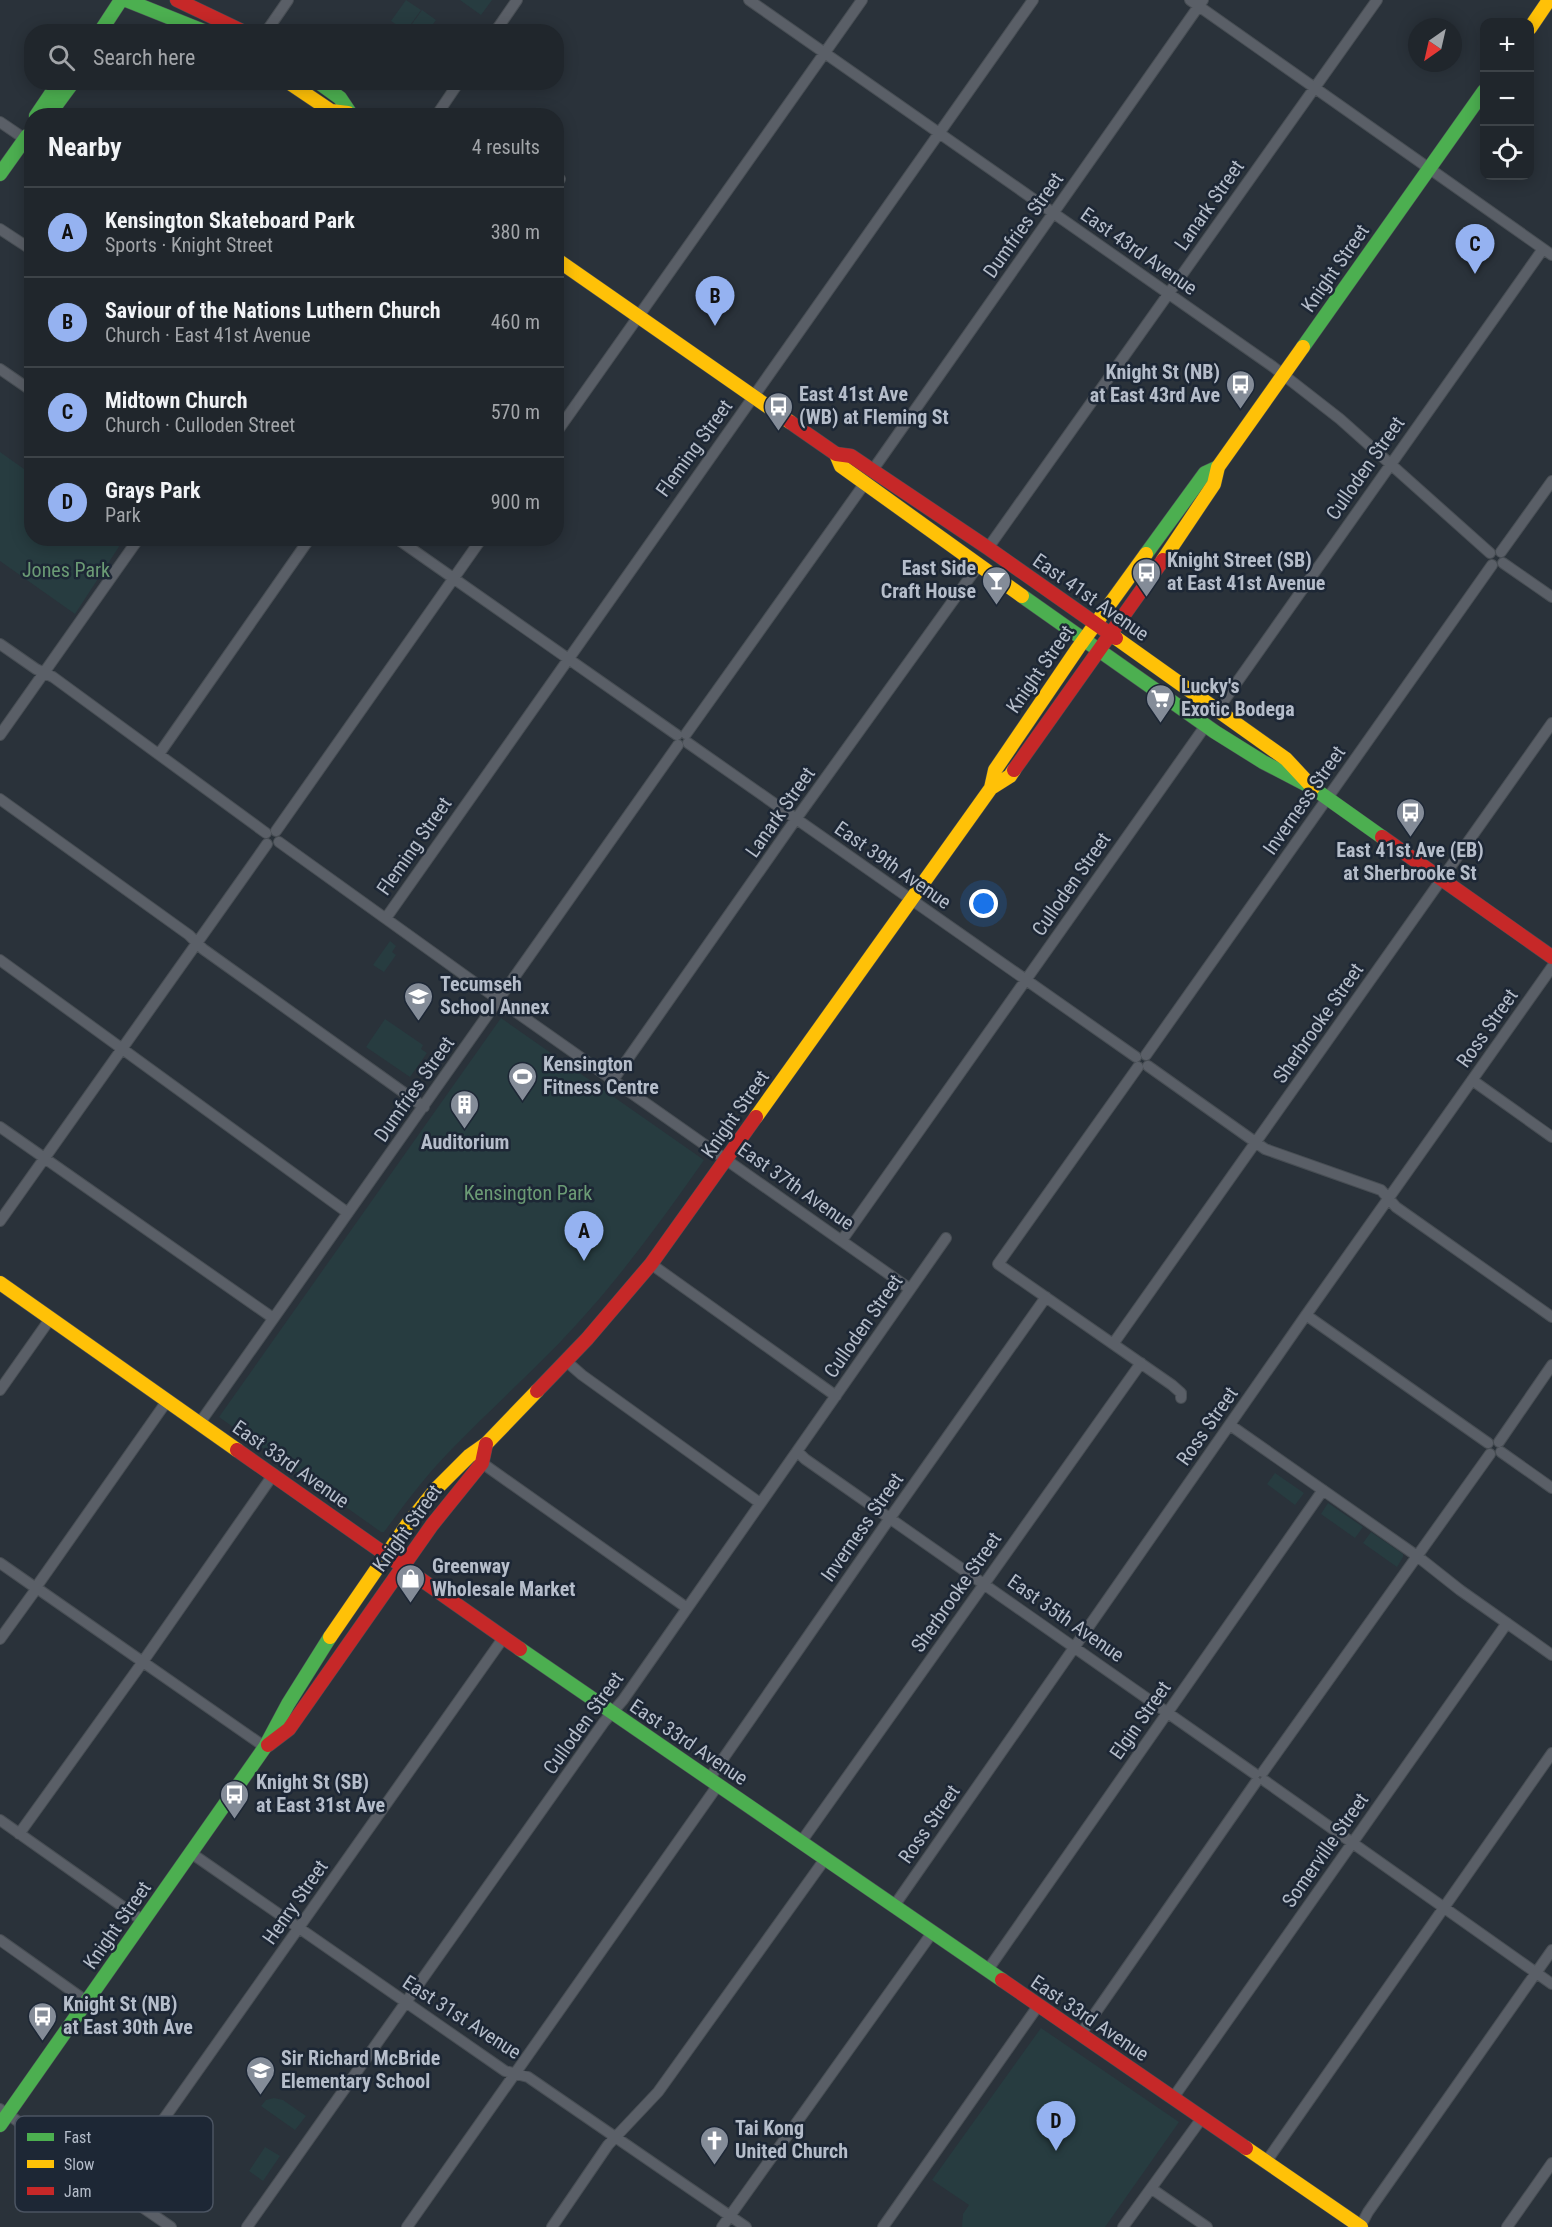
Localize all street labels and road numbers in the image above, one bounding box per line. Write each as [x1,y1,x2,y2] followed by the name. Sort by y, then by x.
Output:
[1169,155,1249,255] street label: Lanark Street
[978,168,1068,282] street label: Dumfries Street
[1076,202,1202,300] street label: East 43rd Avenue
[1296,219,1374,317] street label: Knight Street
[651,395,737,501] street label: Fleming Street
[1321,412,1409,524] street label: Culloden Street
[1028,548,1154,646] street label: East 41st Avenue
[1001,620,1079,718] street label: Knight Street
[1258,741,1350,859] street label: Inverness Street
[740,762,820,862] street label: Lanark Street
[371,792,457,900] street label: Fleming Street
[830,816,956,914] street label: East 39th Avenue
[1027,828,1115,940] street label: Culloden Street
[1268,958,1368,1088] street label: Sherbrooke Street
[1451,984,1523,1072] street label: Ross Street
[369,1032,459,1146] street label: Dumfries Street
[696,1065,774,1163] street label: Knight Street
[733,1137,859,1235] street label: East 37th Avenue
[819,1270,907,1382] street label: Culloden Street
[1171,1382,1243,1470] street label: Ross Street
[228,1415,354,1513] street label: East 33rd Avenue
[816,1468,908,1586] street label: Inverness Street
[367,1480,447,1576] street label: Knight Street
[906,1527,1006,1657] street label: Sherbrooke Street
[1003,1569,1129,1667] street label: East 35th Avenue
[538,1667,628,1779] street label: Culloden Street
[1104,1676,1176,1764] street label: Elgin Street
[626,1694,752,1790] street label: East 33rd Avenue
[893,1780,965,1868] street label: Ross Street
[1277,1788,1373,1912] street label: Somerville Street
[257,1855,333,1949] street label: Henry Street
[78,1876,156,1974] street label: Knight Street
[398,1970,526,2064] street label: East 31st Avenue
[1027,1970,1153,2066] street label: East 33rd Avenue

